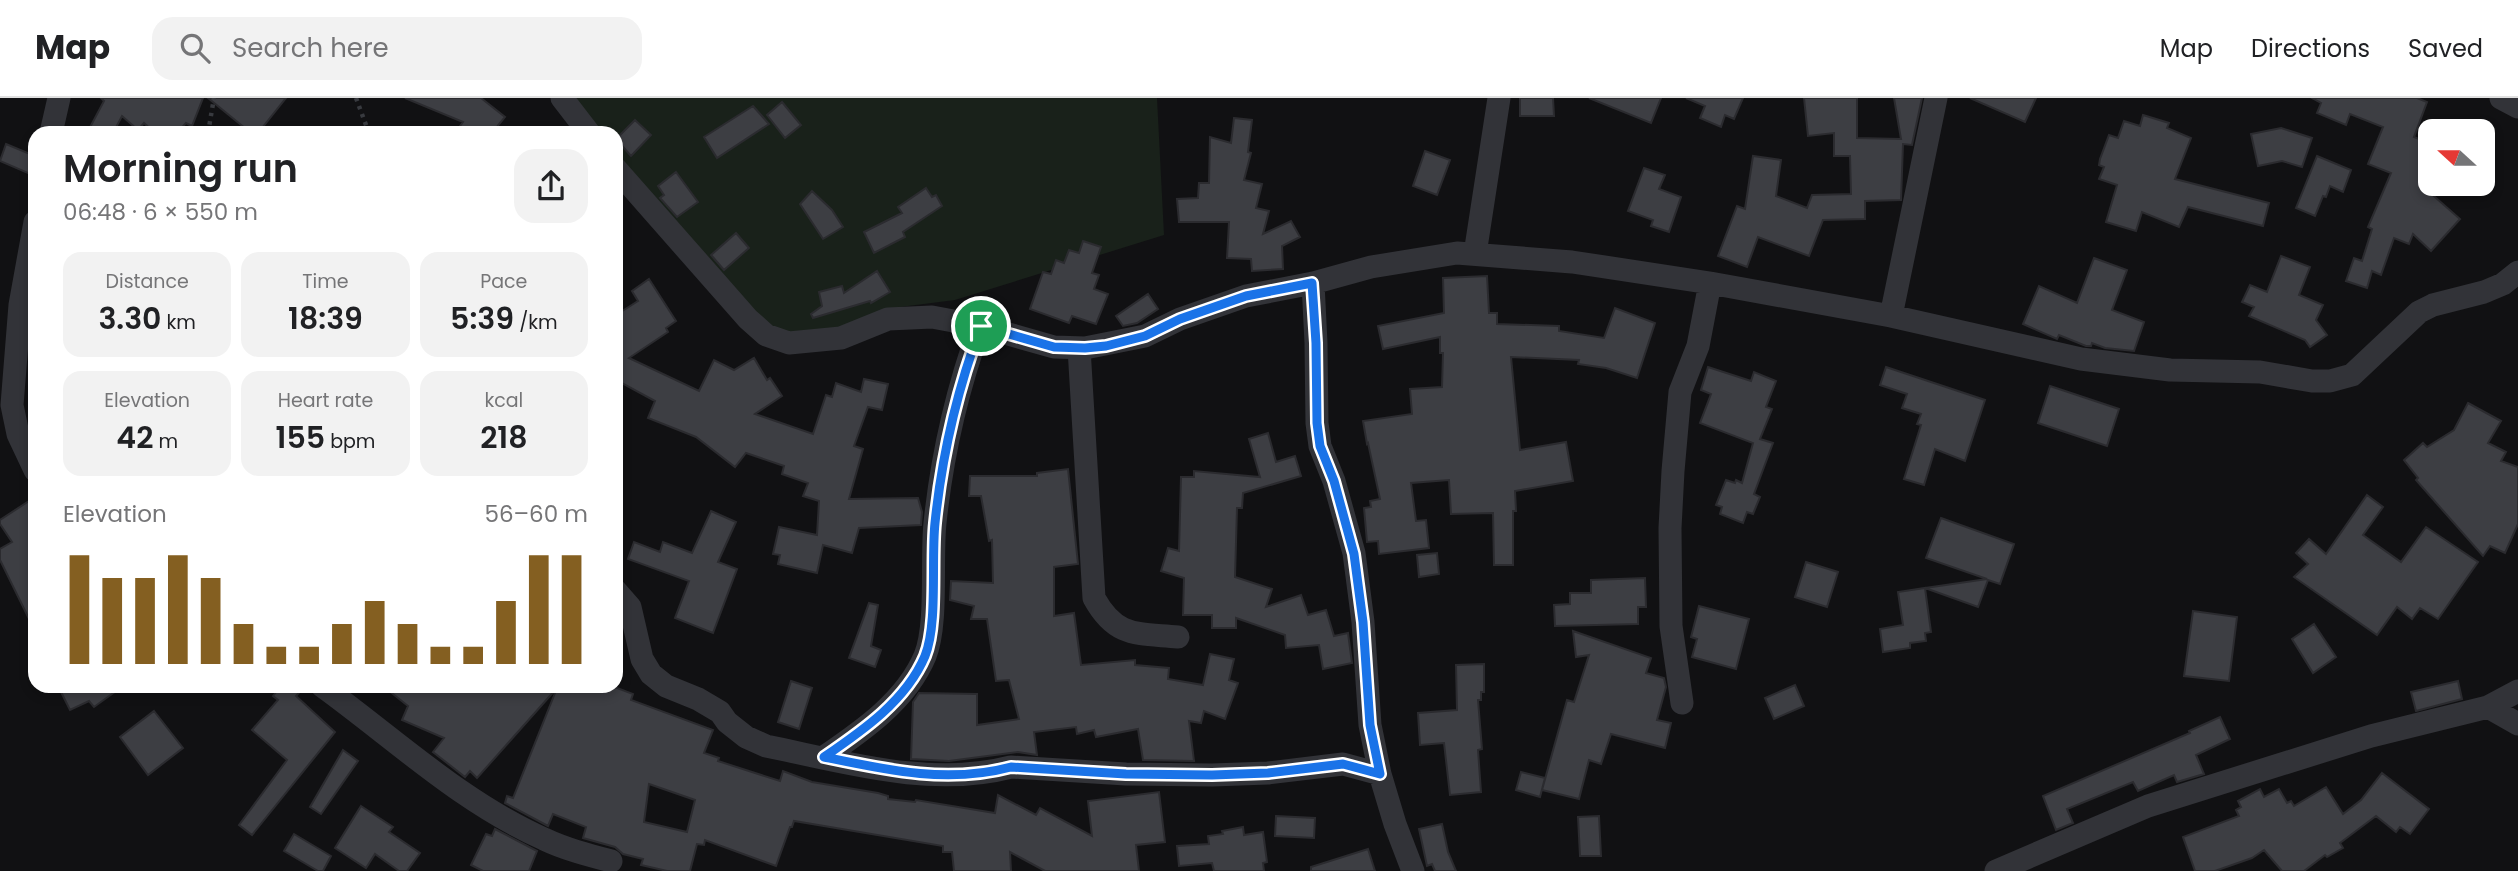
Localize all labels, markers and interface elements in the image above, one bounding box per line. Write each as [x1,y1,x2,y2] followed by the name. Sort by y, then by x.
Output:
[152,17,642,80] search box
[35,24,110,71] text: Map
[176,29,214,67] icon: search
[232,30,389,66] text: Search here
[2160,32,2213,65] text: Map
[2251,32,2370,65] text: Directions
[2408,32,2483,65] text: Saved
[2418,119,2496,196] north arrow
[2418,119,2495,196] map controls
[63,142,298,195] text: Morning run
[514,149,588,223] button: share
[63,196,258,228] text: 06:48 · 6 × 550 m
[106,268,189,295] text: Distance
[302,268,349,295] text: Time
[480,268,527,295] text: Pace
[951,296,1011,356] pin
[98,297,162,340] text: 3.30
[288,297,363,340] text: 18:39
[450,297,514,340] text: 5:39
[962,307,1000,345] icon: arrive
[162,309,196,336] text: km
[514,309,558,336] text: /km
[104,387,190,414] text: Elevation
[278,387,373,414] text: Heart rate
[484,387,523,414] text: kcal
[116,416,153,459] text: 42
[276,416,325,459] text: 155
[480,416,528,459] text: 218
[153,428,178,455] text: m
[325,428,375,455] text: bpm
[63,498,167,530] text: Elevation
[485,498,588,530] text: 56–60 m

